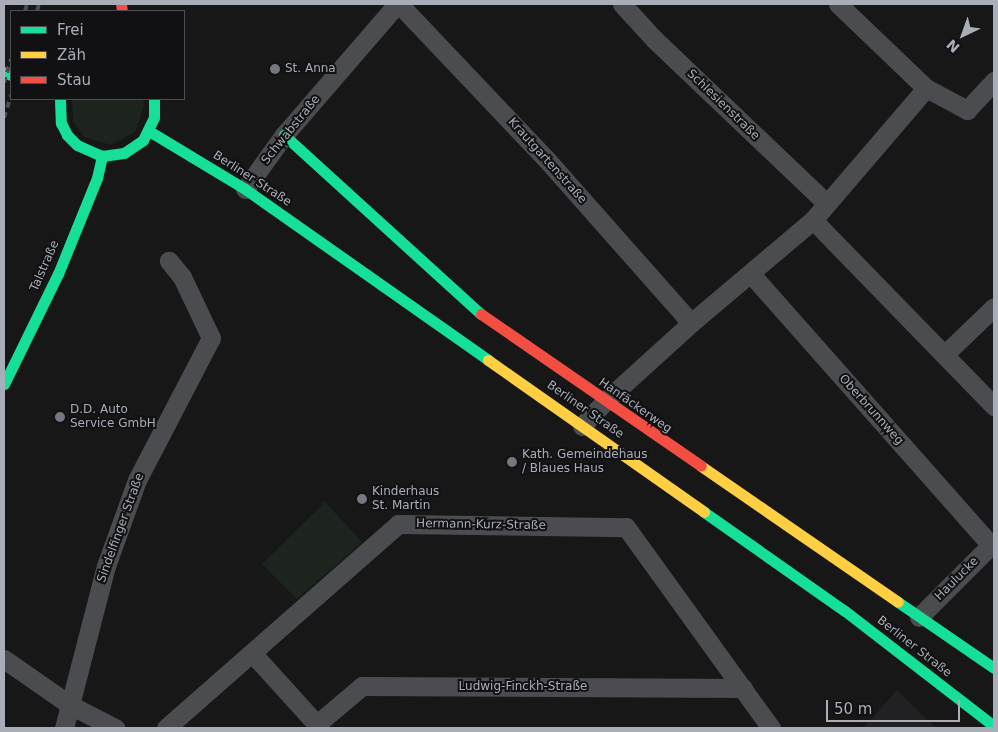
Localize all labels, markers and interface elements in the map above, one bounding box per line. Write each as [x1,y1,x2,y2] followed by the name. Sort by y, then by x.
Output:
[10,10,185,100] legend
[938,10,988,60] north arrow
[57,21,84,39] text: Frei
[943,36,963,56] text: N
[57,46,86,64] text: Zäh
[285,62,336,76] place label: St. Anna
[269,63,281,75] marker: St. Anna
[684,67,762,143] street label: Schlesienstraße
[57,71,91,89] text: Stau
[259,93,323,167] street label: Schwabstraße
[505,115,589,207] street label: Krautgartenstraße
[210,148,294,210] street label: Berliner Straße
[27,238,63,294] street label: Talstraße
[836,372,906,448] street label: Oberbrunnweg
[596,375,674,437] street label: Hanfäckerweg
[544,378,626,442] street label: Berliner Straße
[70,403,156,431] place label: D.D. Auto Service GmbH
[54,411,66,423] marker: D.D. Auto Service GmbH
[522,448,647,476] place label: Kath. Gemeindehaus / Blaues Haus
[506,456,518,468] marker: Kath. Gemeindehaus / Blaues Haus
[95,471,147,585] street label: Sindelfinger Straße
[372,485,439,513] place label: Kinderhaus St. Martin
[356,493,368,505] marker: Kinderhaus St. Martin
[416,517,546,533] street label: Hermann-Kurz-Straße
[932,554,982,604] street label: Haulucke
[874,613,954,681] street label: Berliner Straße
[459,680,587,694] street label: Ludwig-Finckh-Straße
[828,690,962,722] scale bar
[834,700,872,718] text: 50 m

